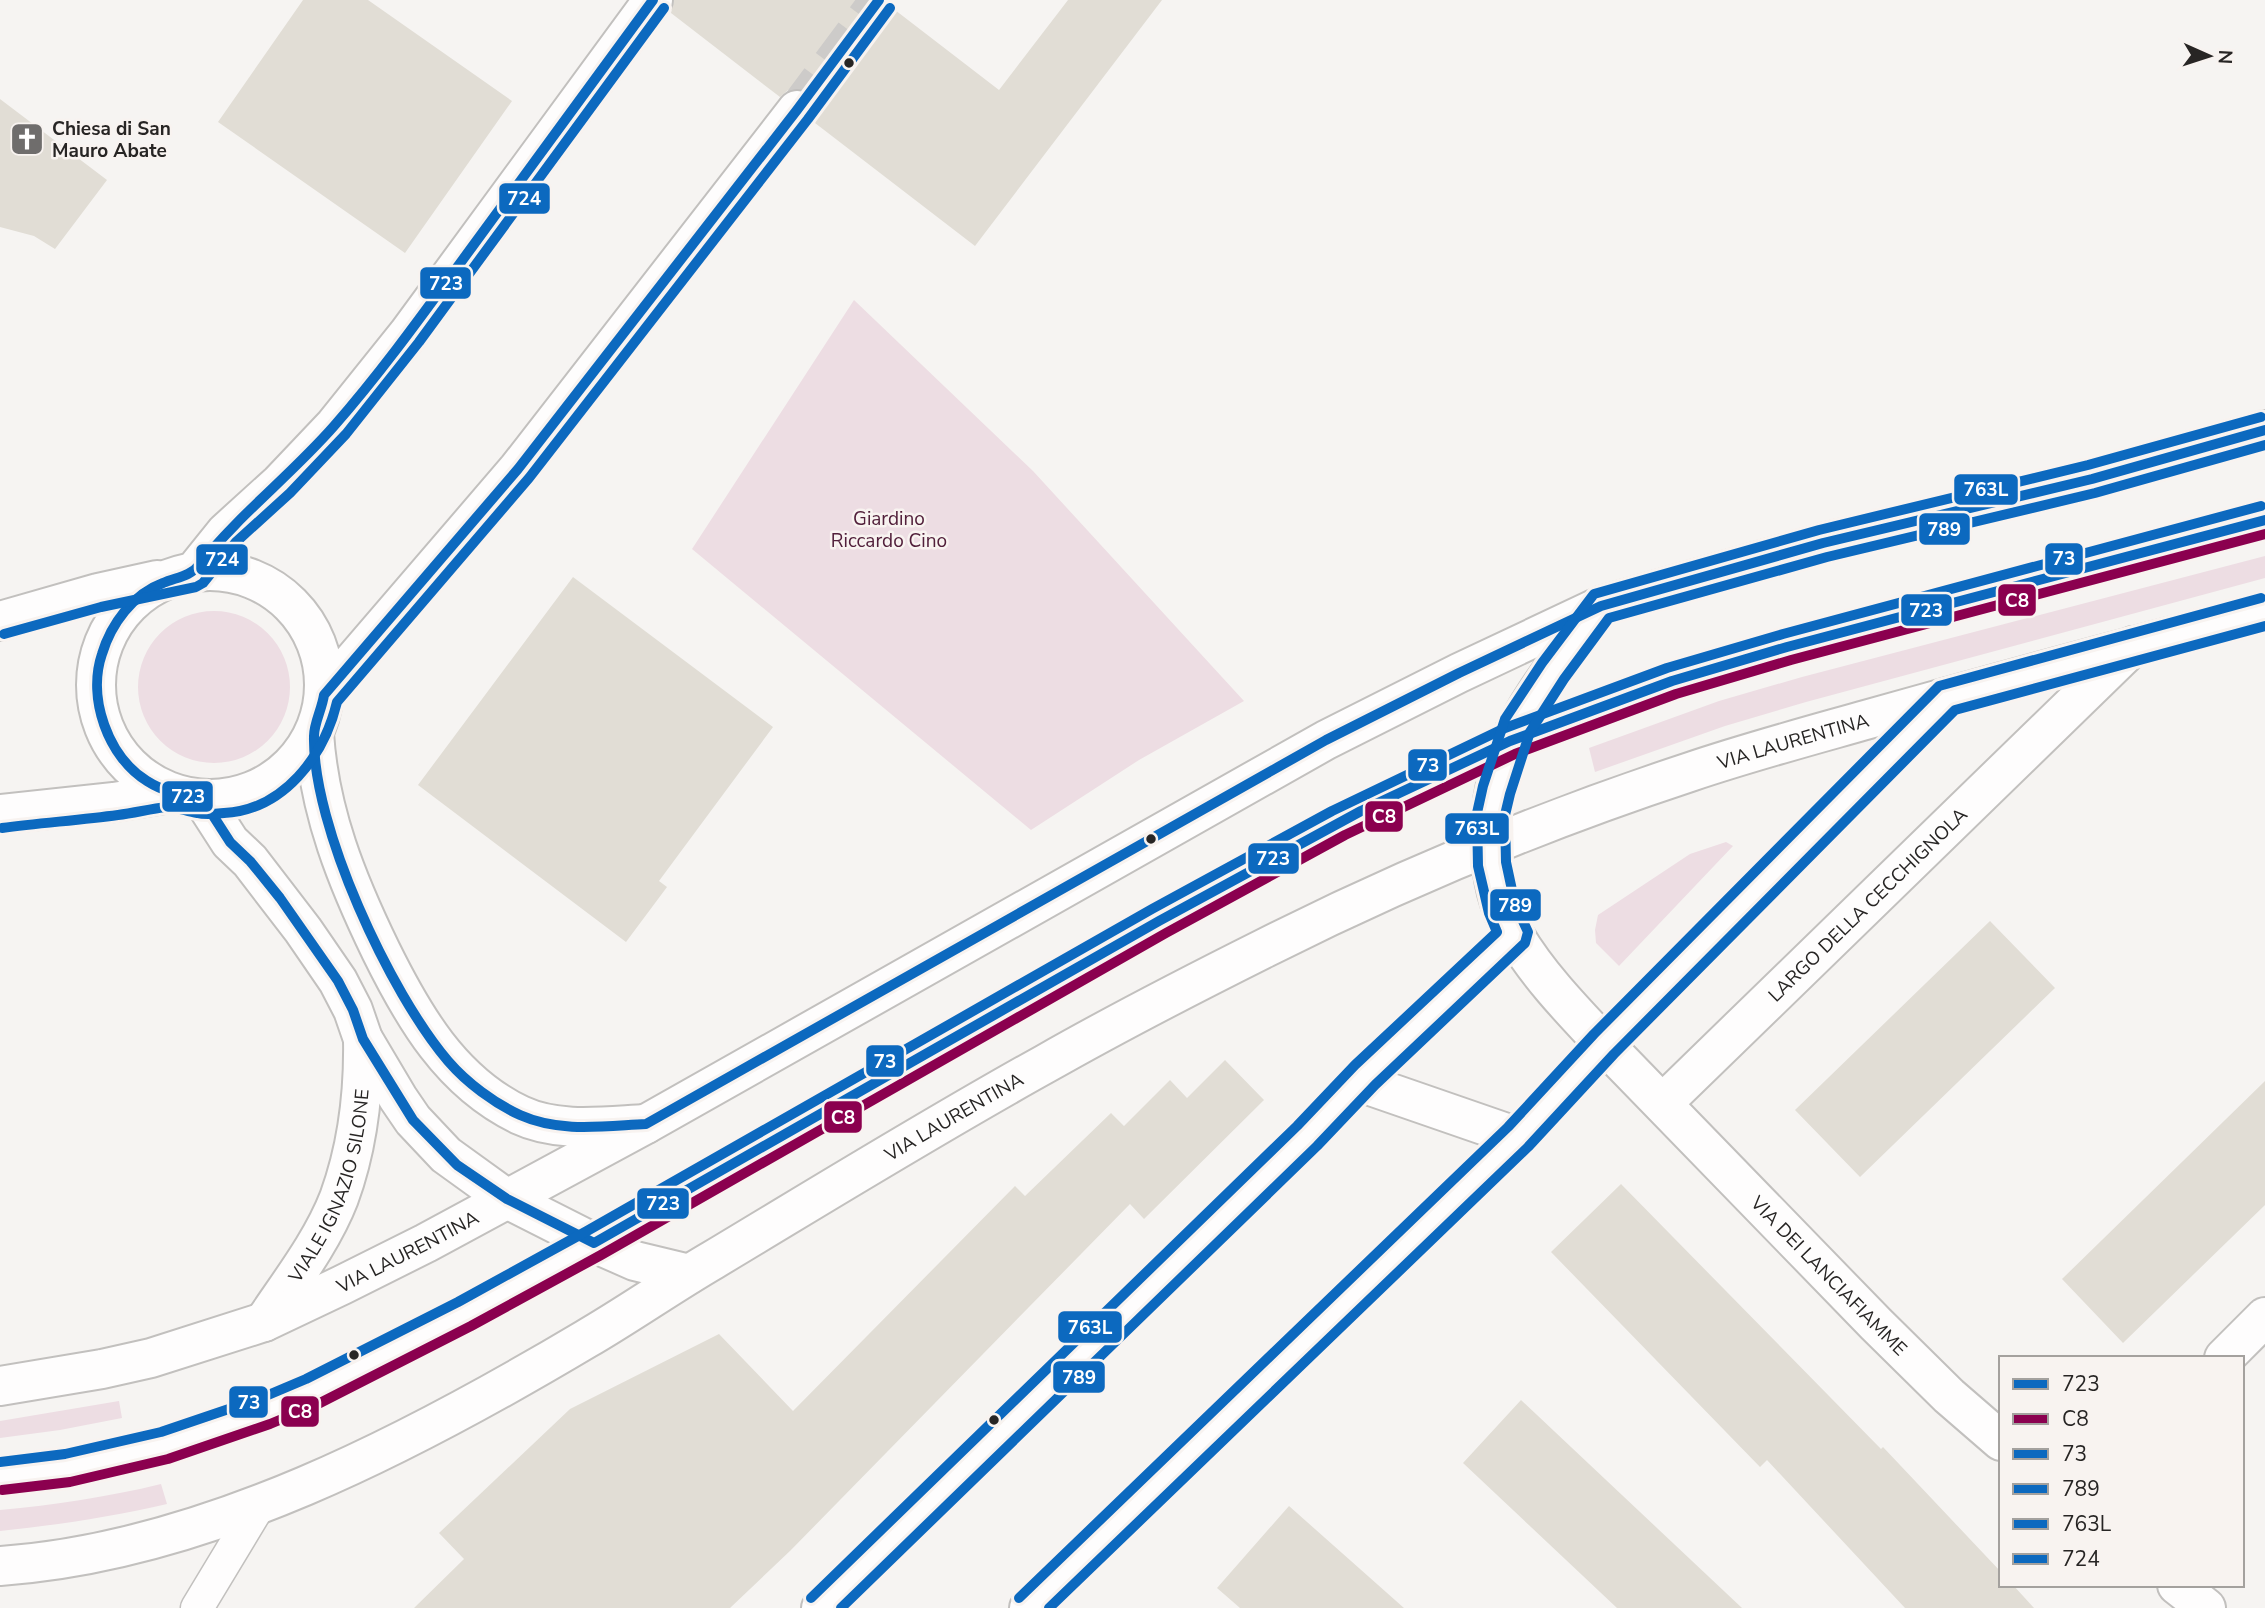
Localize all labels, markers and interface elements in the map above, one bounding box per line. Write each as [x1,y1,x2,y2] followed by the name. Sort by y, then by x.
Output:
[2174,21,2244,91] north arrow
[2212,49,2238,65] text: N
[842,56,856,70] unlabelled marker
[52,116,171,164] place label: Chiesa di San Mauro Abate
[8,120,46,158] church icon: Chiesa di San Mauro Abate
[498,182,551,215] line badge: 724
[507,186,541,212] text: 724
[419,266,472,300] line badge: 723
[429,271,463,297] text: 723
[1953,473,2019,506] line badge: 763L
[1964,477,2009,503] text: 763L
[831,506,947,554] park label: Giardino Riccardo Cino
[1918,512,1971,546] line badge: 789
[1927,517,1961,543] text: 789
[2044,542,2084,576] line badge: 73
[195,543,249,576] line badge: 724
[2053,546,2075,572] text: 73
[205,547,239,573] text: 724
[1997,583,2037,617] line badge: C8
[2005,588,2029,614] text: C8
[1900,593,1953,627] line badge: 723
[1909,598,1943,624] text: 723
[1713,708,1872,776] street label: VIA LAURENTINA
[1407,748,1448,782] line badge: 73
[1417,753,1439,779] text: 73
[161,780,214,813] line badge: 723
[171,784,205,810] text: 723
[1364,800,1404,833] line badge: C8
[1763,802,1973,1008] street label: LARGO DELLA CECCHIGNOLA
[1372,804,1396,830] text: C8
[1444,812,1510,845] line badge: 763L
[1455,816,1500,842] text: 763L
[1144,832,1158,846] unlabelled marker
[1247,842,1300,875] line badge: 723
[1256,846,1290,872] text: 723
[1489,888,1542,922] line badge: 789
[1498,893,1532,919] text: 789
[865,1044,905,1078] line badge: 73
[874,1049,896,1075] text: 73
[879,1067,1028,1168] street label: VIA LAURENTINA
[282,1088,376,1289] street label: VIALE IGNAZIO SILONE
[823,1100,863,1134] line badge: C8
[831,1105,855,1131] text: C8
[636,1187,690,1220] line badge: 723
[1744,1190,1912,1362] street label: VIA DEI LANCIAFIAMME
[646,1191,680,1217] text: 723
[331,1205,484,1300] street label: VIA LAURENTINA
[1057,1310,1123,1344] line badge: 763L
[1068,1315,1113,1341] text: 763L
[347,1348,361,1362] unlabelled marker
[1999,1356,2244,1587] legend
[1052,1360,1106,1394] line badge: 789
[1062,1365,1096,1391] text: 789
[2062,1370,2100,1398] text: 723
[228,1385,269,1419] line badge: 73
[238,1390,260,1416] text: 73
[280,1395,320,1428] line badge: C8
[288,1399,312,1425] text: C8
[2062,1405,2089,1433] text: C8
[987,1413,1001,1427] unlabelled marker
[2062,1440,2087,1468] text: 73
[2062,1475,2100,1503] text: 789
[2062,1510,2112,1538] text: 763L
[2062,1545,2100,1573] text: 724

